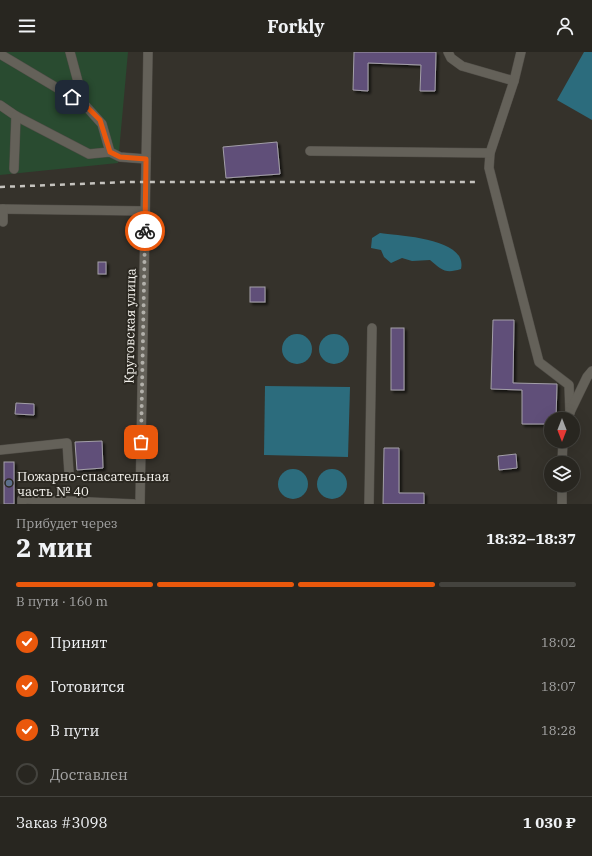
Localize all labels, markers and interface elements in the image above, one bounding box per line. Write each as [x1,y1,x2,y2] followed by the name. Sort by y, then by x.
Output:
[16,15,38,37] icon: menu
[267,15,325,38] text: Forkly
[554,15,576,37] icon: person
[55,80,89,114] pin
[61,86,83,108] icon: home
[125,211,165,251] courier
[134,220,156,242] icon: bike
[120,268,140,384] street label: Крутовская улица
[544,412,580,448] north arrow
[544,412,580,492] map controls
[124,425,158,459] pin
[130,431,152,453] icon: bag
[544,456,580,492] button: layers
[17,468,169,500] place label: Пожарно-спасательная часть № 40
[4,478,14,488] marker: Пожарно-спасательная часть № 40
[16,515,118,532] text: Прибудет через
[486,529,576,548] text: 18:32–18:37
[16,530,92,564] text: 2 мин
[16,593,108,610] text: В пути · 160 m
[16,631,38,653] icon: check
[50,633,107,652] text: Принят
[541,634,576,651] text: 18:02
[16,675,38,697] icon: check
[50,677,125,696] text: Готовится
[541,678,576,695] text: 18:07
[16,719,38,741] icon: check
[50,721,99,740] text: В пути
[541,722,576,739] text: 18:28
[50,765,128,784] text: Доставлен
[16,813,108,832] text: Заказ #3098
[523,813,576,832] text: 1 030 ₽

